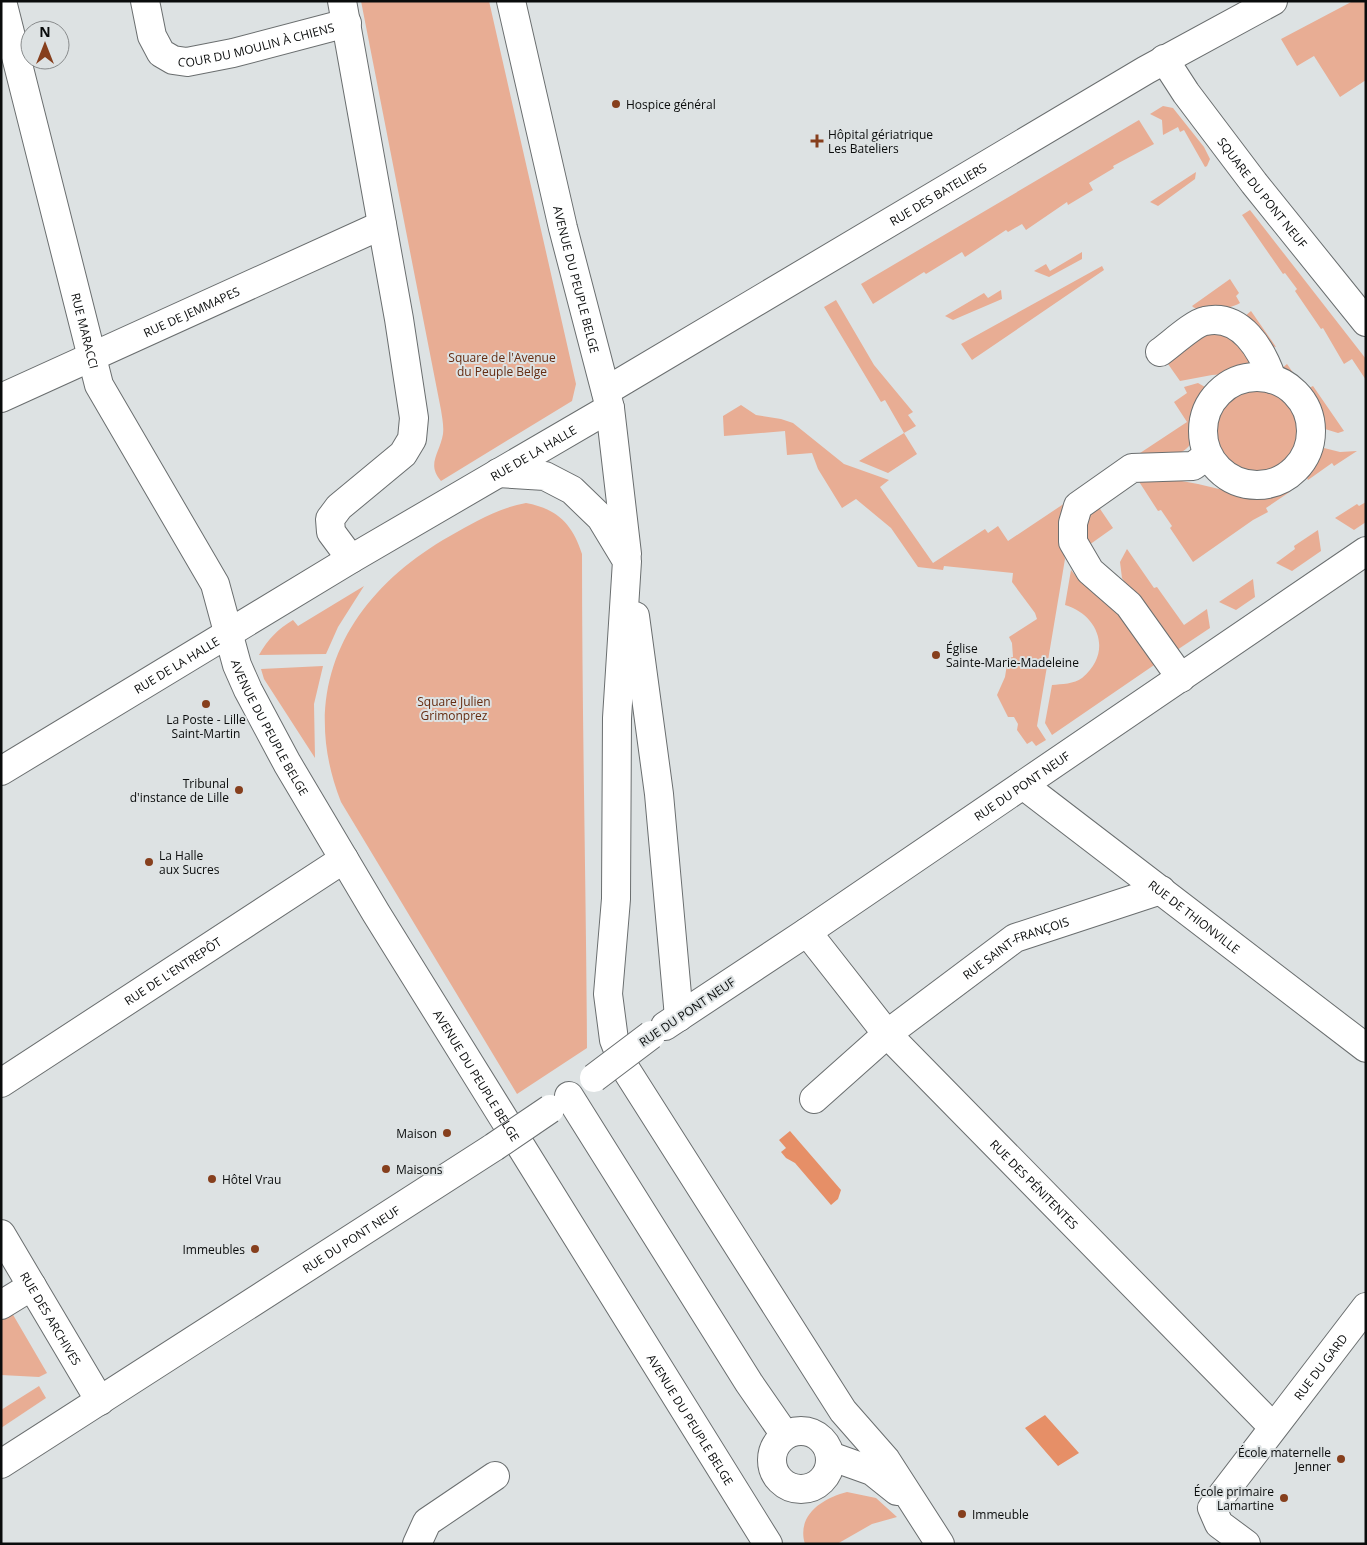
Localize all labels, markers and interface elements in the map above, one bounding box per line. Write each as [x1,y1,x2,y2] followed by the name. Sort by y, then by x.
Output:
[177,18,336,71] street label: COUR DU MOULIN À CHIENS
[20,20,70,70] north arrow
[39,22,51,41] text: N
[626,96,716,113] place label: Hospice général
[610,98,622,110] marker: Hospice général
[828,126,933,157] place label: Hôpital gériatrique Les Bateliers
[810,134,824,148] marker: Hôpital gériatrique Les Bateliers
[1214,134,1311,251] street label: SQUARE DU PONT NEUF
[886,158,989,229] street label: RUE DES BATELIERS
[550,204,604,355] street label: AVENUE DU PEUPLE BELGE
[140,282,242,341] street label: RUE DE JEMMAPES
[67,291,103,370] street label: RUE MARACCI
[448,349,556,380] park label: Square de l'Avenue du Peuple Belge
[487,421,579,485] street label: RUE DE LA HALLE
[130,632,222,697] street label: RUE DE LA HALLE
[946,640,1079,671] place label: Église Sainte-Marie-Madeleine
[930,649,942,661] marker: Église Sainte-Marie-Madeleine
[227,658,313,799] street label: AVENUE DU PEUPLE BELGE
[417,693,491,724] park label: Square Julien Grimonprez
[200,698,212,710] marker: La Poste - Lille Saint-Martin
[166,711,246,742] place label: La Poste - Lille Saint-Martin
[970,747,1073,824] street label: RUE DU PONT NEUF
[130,775,229,806] place label: Tribunal d'instance de Lille
[233,784,245,796] marker: Tribunal d'instance de Lille
[159,847,220,878] place label: La Halle aux Sucres
[143,856,155,868] marker: La Halle aux Sucres
[1145,876,1244,957] street label: RUE DE THIONVILLE
[959,912,1071,983] street label: RUE SAINT-FRANÇOIS
[121,933,225,1009] street label: RUE DE L'ENTREPÔT
[636,974,738,1050] street label: RUE DU PONT NEUF
[430,1006,524,1144] street label: AVENUE DU PEUPLE BELGE
[396,1125,437,1142] place label: Maison
[441,1127,453,1139] marker: Maison
[986,1135,1082,1233] street label: RUE DES PÉNITENTES
[396,1161,443,1178] place label: Maisons
[380,1163,392,1175] marker: Maisons
[222,1171,281,1188] place label: Hôtel Vrau
[206,1173,218,1185] marker: Hôtel Vrau
[299,1201,403,1277] street label: RUE DU PONT NEUF
[183,1241,245,1258] place label: Immeubles
[249,1243,261,1255] marker: Immeubles
[17,1268,85,1368] street label: RUE DES ARCHIVES
[1289,1330,1351,1403] street label: RUE DU GARD
[643,1351,738,1488] street label: AVENUE DU PEUPLE BELGE
[1238,1444,1331,1475] place label: École maternelle Jenner
[1335,1453,1347,1465] marker: École maternelle Jenner
[1194,1483,1274,1514] place label: École primaire Lamartine
[1278,1492,1290,1504] marker: École primaire Lamartine
[972,1506,1029,1523] place label: Immeuble
[956,1508,968,1520] marker: Immeuble

